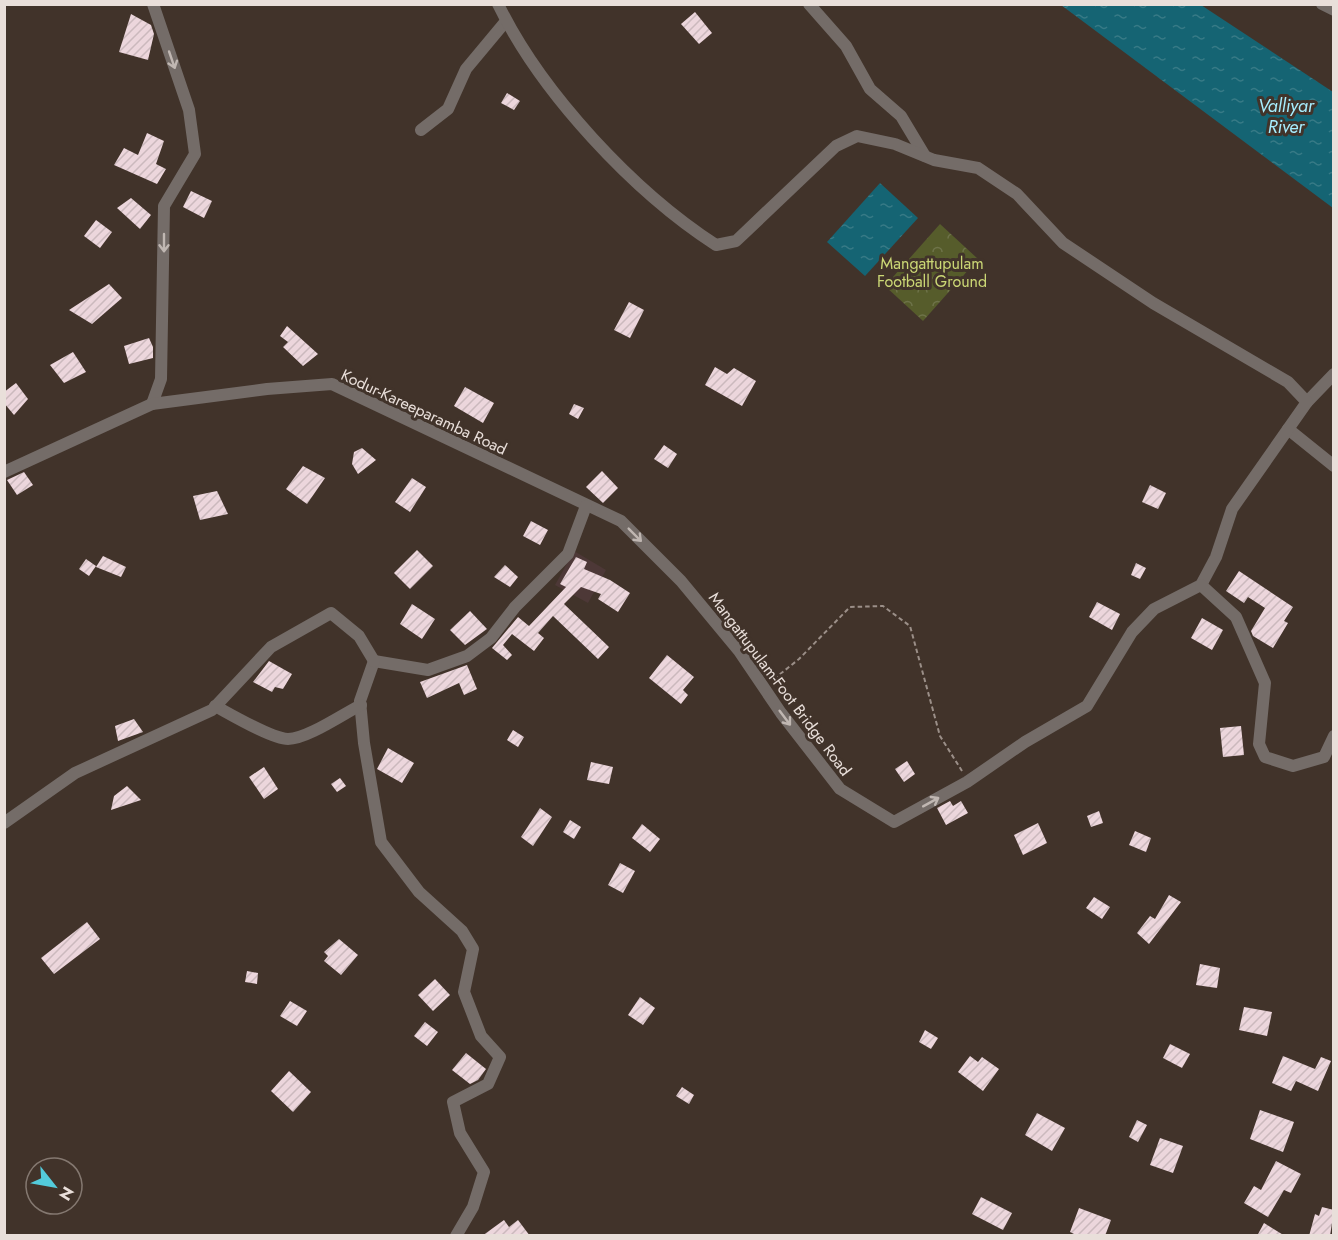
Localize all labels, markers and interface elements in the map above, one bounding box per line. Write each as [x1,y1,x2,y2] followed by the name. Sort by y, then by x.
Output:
[167,50,178,69] one-way arrow
[1258,93,1315,140] water label: Valliyar River
[158,233,170,253] one-way arrow
[877,252,987,293] park label: Mangattupulam Football Ground
[337,363,511,461] street label: Kodur-Kareeparamba Road
[628,528,643,543] one-way arrow
[703,587,857,781] street label: Mangattupulam-Foot Bridge Road
[779,710,792,726] one-way arrow
[922,796,939,808] one-way arrow
[24,1156,84,1216] north arrow
[53,1182,80,1205] text: N

